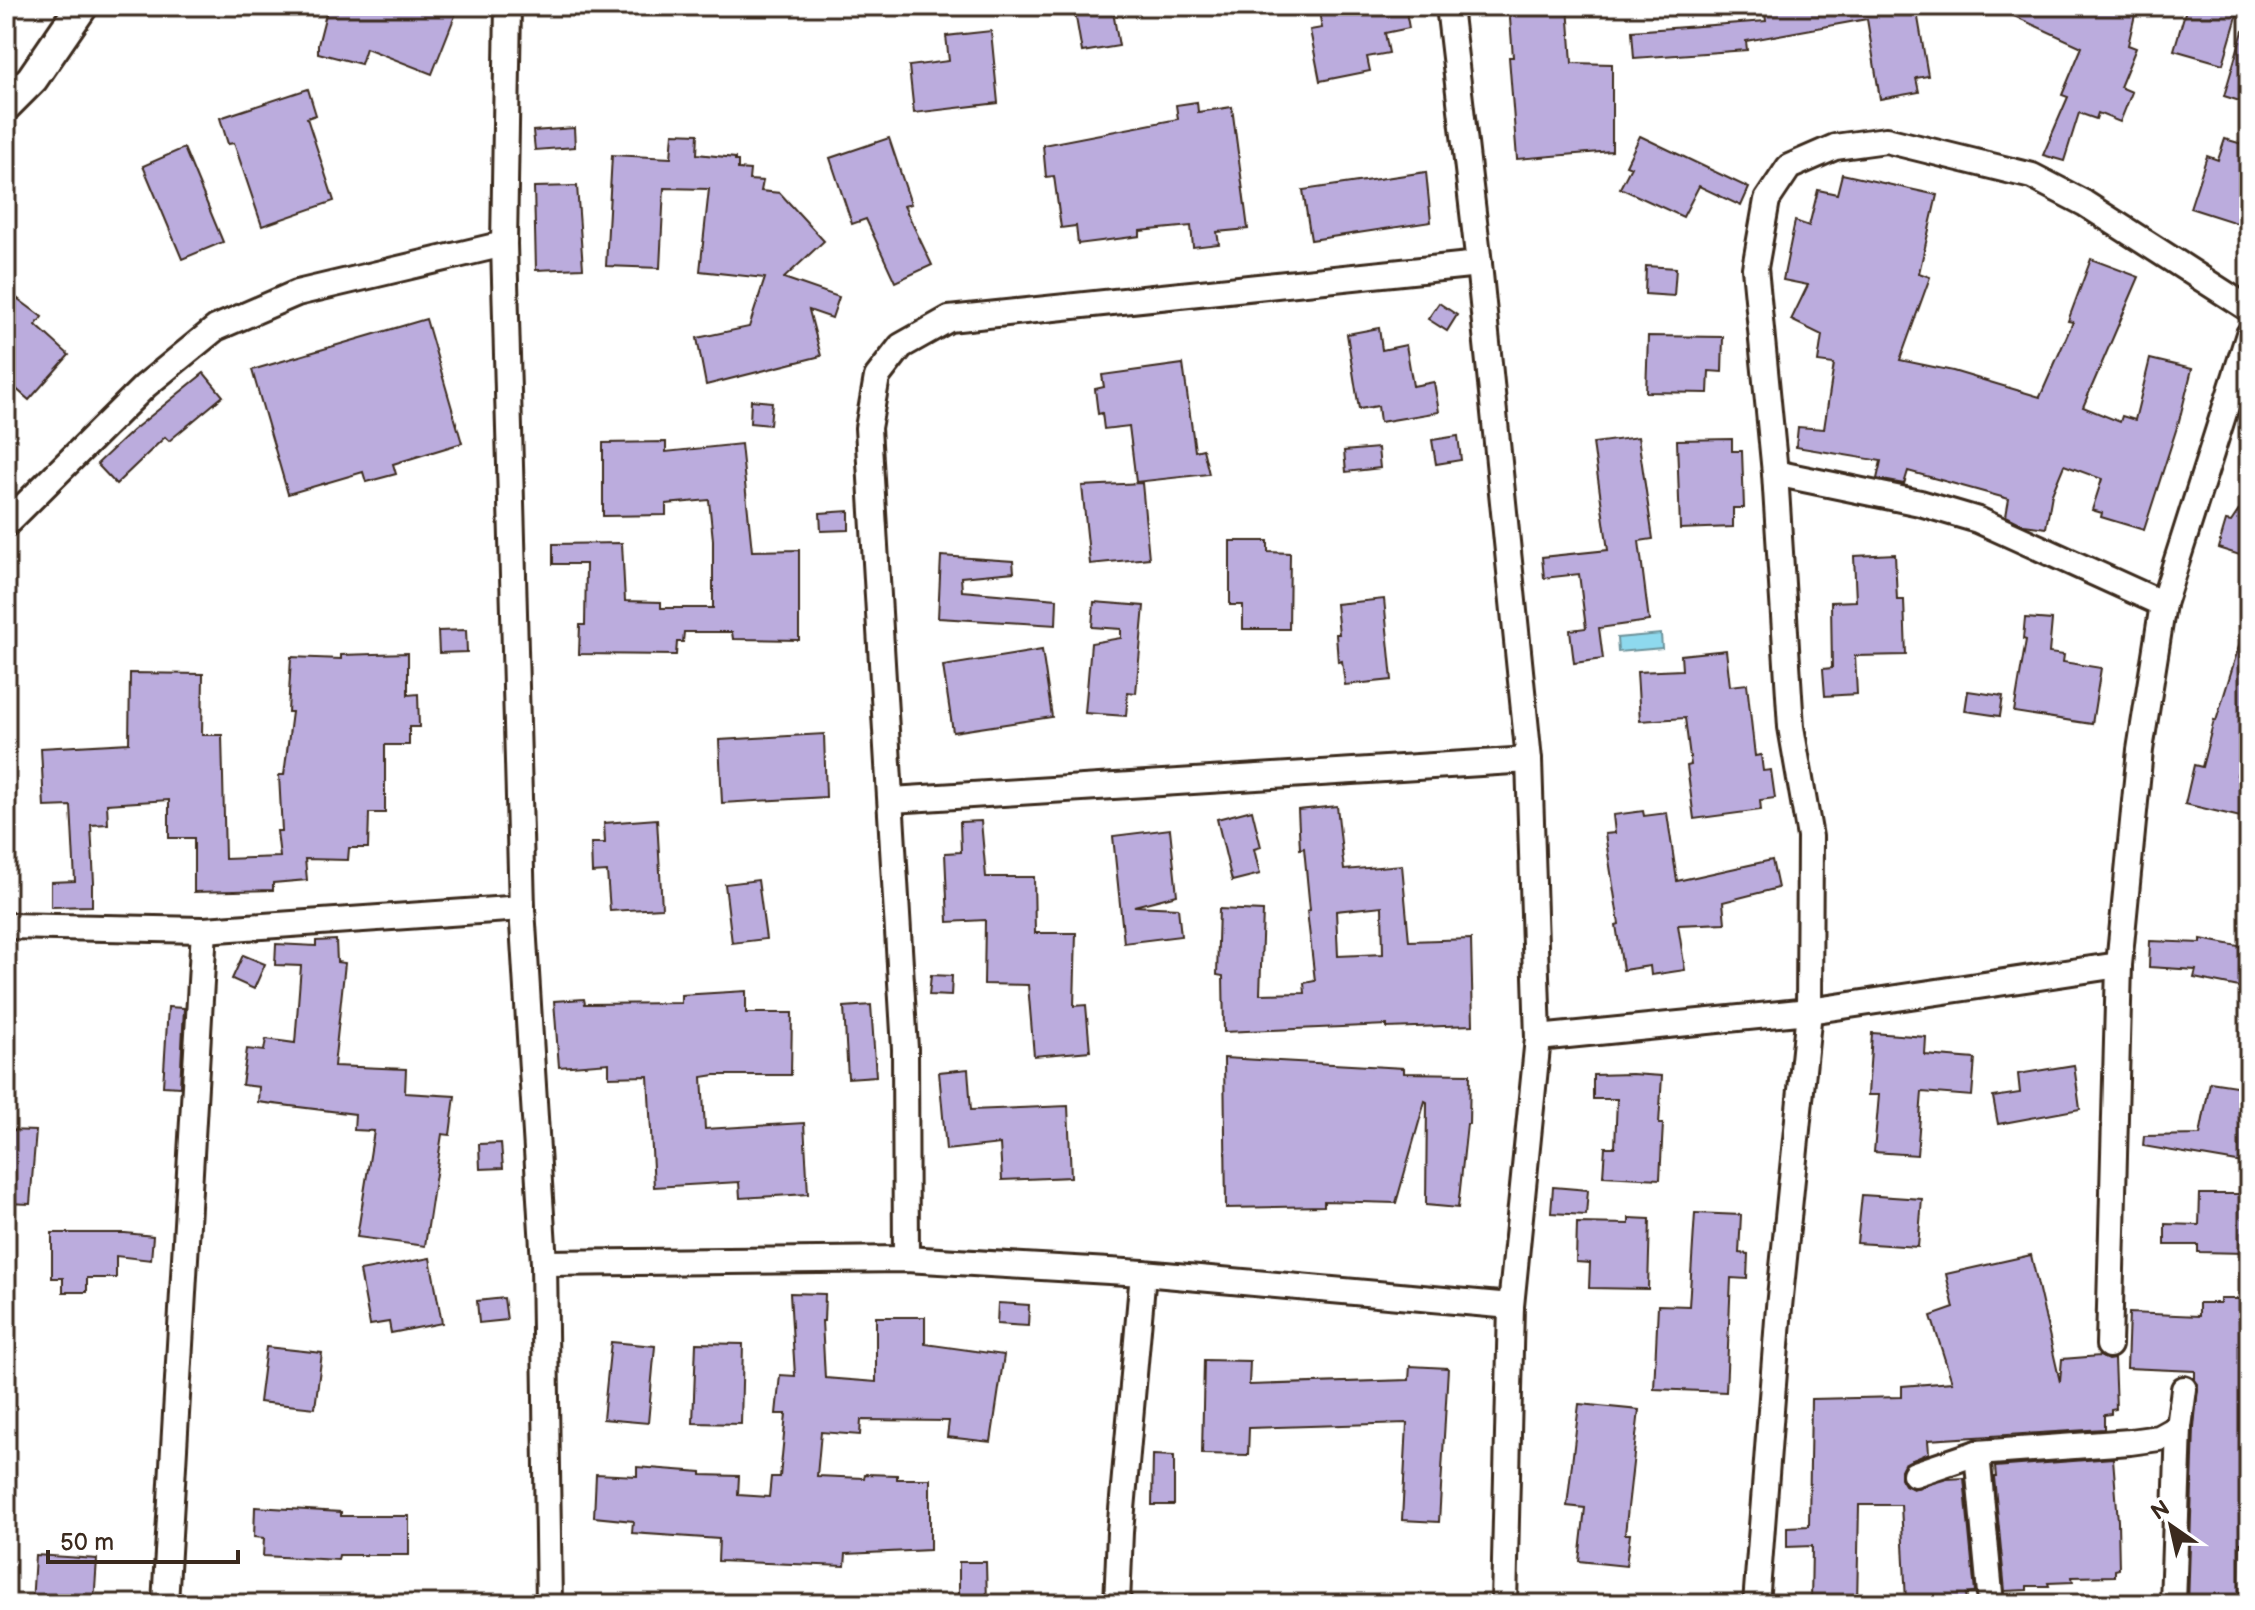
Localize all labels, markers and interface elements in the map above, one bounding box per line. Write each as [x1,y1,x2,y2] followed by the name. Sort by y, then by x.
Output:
[2131,1486,2211,1566] north arrow
[2146,1495,2175,1526] text: N
[48,1514,238,1564] scale bar
[60,1528,114,1557] text: 50 m

